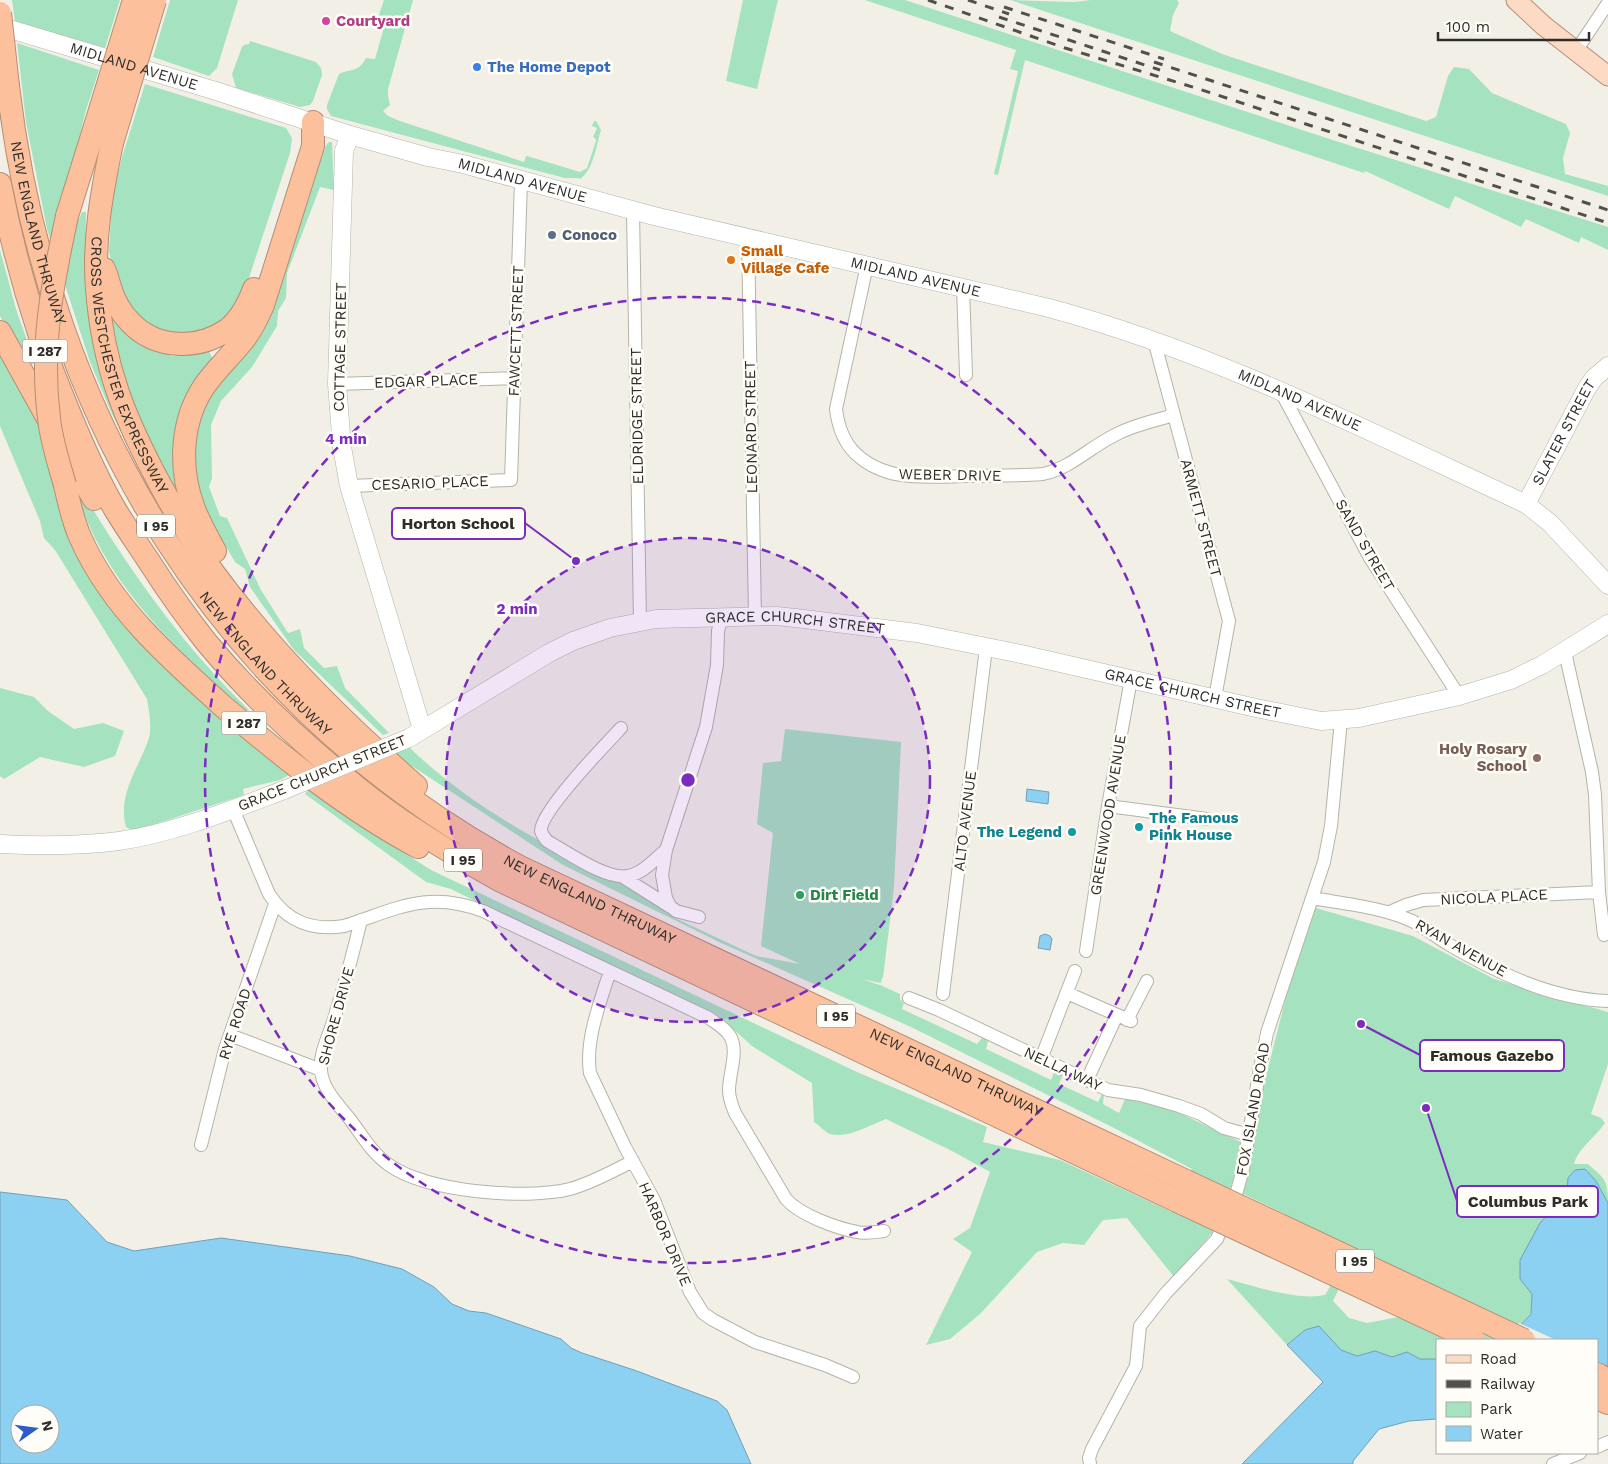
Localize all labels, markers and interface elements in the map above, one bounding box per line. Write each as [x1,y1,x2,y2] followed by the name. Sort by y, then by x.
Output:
[1438,10,1589,42] scale bar
[336,12,410,30] place label: Courtyard
[320,15,332,27] marker: Courtyard
[1446,18,1490,36] text: 100 m
[68,39,200,94] street label: MIDLAND AVENUE
[487,58,611,76] place label: The Home Depot
[471,61,483,73] marker: The Home Depot
[7,140,70,327] street label: NEW ENGLAND THRUWAY
[456,154,589,206] street label: MIDLAND AVENUE
[562,226,617,244] place label: Conoco
[546,229,558,241] marker: Conoco
[87,236,173,497] street label: CROSS WESTCHESTER EXPRESSWAY
[741,242,830,277] place label: Small Village Cafe
[849,253,982,301] street label: MIDLAND AVENUE
[725,254,737,266] marker: Small Village Cafe
[505,265,527,397] street label: FAWCETT STREET
[330,282,350,412] street label: COTTAGE STREET
[22,340,68,362] road number: I 287
[627,348,647,484] street label: ELDRIDGE STREET
[741,360,761,494] street label: LEONARD STREET
[1235,365,1364,435] street label: MIDLAND AVENUE
[374,370,478,392] street label: EDGAR PLACE
[1528,376,1599,488] street label: SLATER STREET
[325,430,367,448] text: 4 min
[1177,457,1225,579] street label: ARMETT STREET
[898,465,1002,485] street label: WEBER DRIVE
[371,472,489,494] street label: CESARIO PLACE
[1332,496,1398,594] street label: SAND STREET
[392,508,525,539] callout: Horton School
[137,514,175,538] road number: I 95
[402,514,515,533] text: Horton School
[195,588,336,740] street label: NEW ENGLAND THRUWAY
[496,600,538,618] text: 2 min
[705,607,886,638] street label: GRACE CHURCH STREET
[1103,665,1282,722] street label: GRACE CHURCH STREET
[222,711,266,734] road number: I 287
[235,731,409,815] street label: GRACE CHURCH STREET
[1086,733,1130,897] street label: GREENWOOD AVENUE
[1439,740,1528,775] place label: Holy Rosary School
[1531,752,1543,764] marker: Holy Rosary School
[950,770,980,872] street label: ALTO AVENUE
[679,771,697,789] centre of rings
[1149,809,1239,844] place label: The Famous Pink House
[1133,821,1145,833] marker: The Famous Pink House
[977,823,1062,841] place label: The Legend
[1066,826,1078,838] marker: The Legend
[444,848,482,872] road number: I 95
[500,851,679,948] street label: NEW ENGLAND THRUWAY
[1440,885,1548,909] street label: NICOLA PLACE
[810,886,879,904] place label: Dirt Field
[794,889,806,901] marker: Dirt Field
[1412,915,1510,981] street label: RYAN AVENUE
[314,965,358,1067] street label: SHORE DRIVE
[215,986,255,1062] street label: RYE ROAD
[817,1004,855,1028] road number: I 95
[867,1024,1046,1121] street label: NEW ENGLAND THRUWAY
[1420,1040,1564,1071] callout: Famous Gazebo
[1232,1041,1274,1177] street label: FOX ISLAND ROAD
[1021,1043,1105,1095] street label: NELLA WAY
[1430,1046,1554,1065] text: Famous Gazebo
[635,1179,695,1289] street label: HARBOR DRIVE
[1457,1186,1598,1217] callout: Columbus Park
[1468,1192,1588,1211] text: Columbus Park
[1336,1250,1374,1272] road number: I 95
[1436,1339,1598,1454] legend
[1480,1350,1517,1368] text: Road
[1480,1375,1535,1393] text: Railway
[1480,1400,1513,1418] text: Park
[10,1404,60,1454] north arrow
[39,1419,57,1433] text: N
[1480,1425,1523,1443] text: Water

